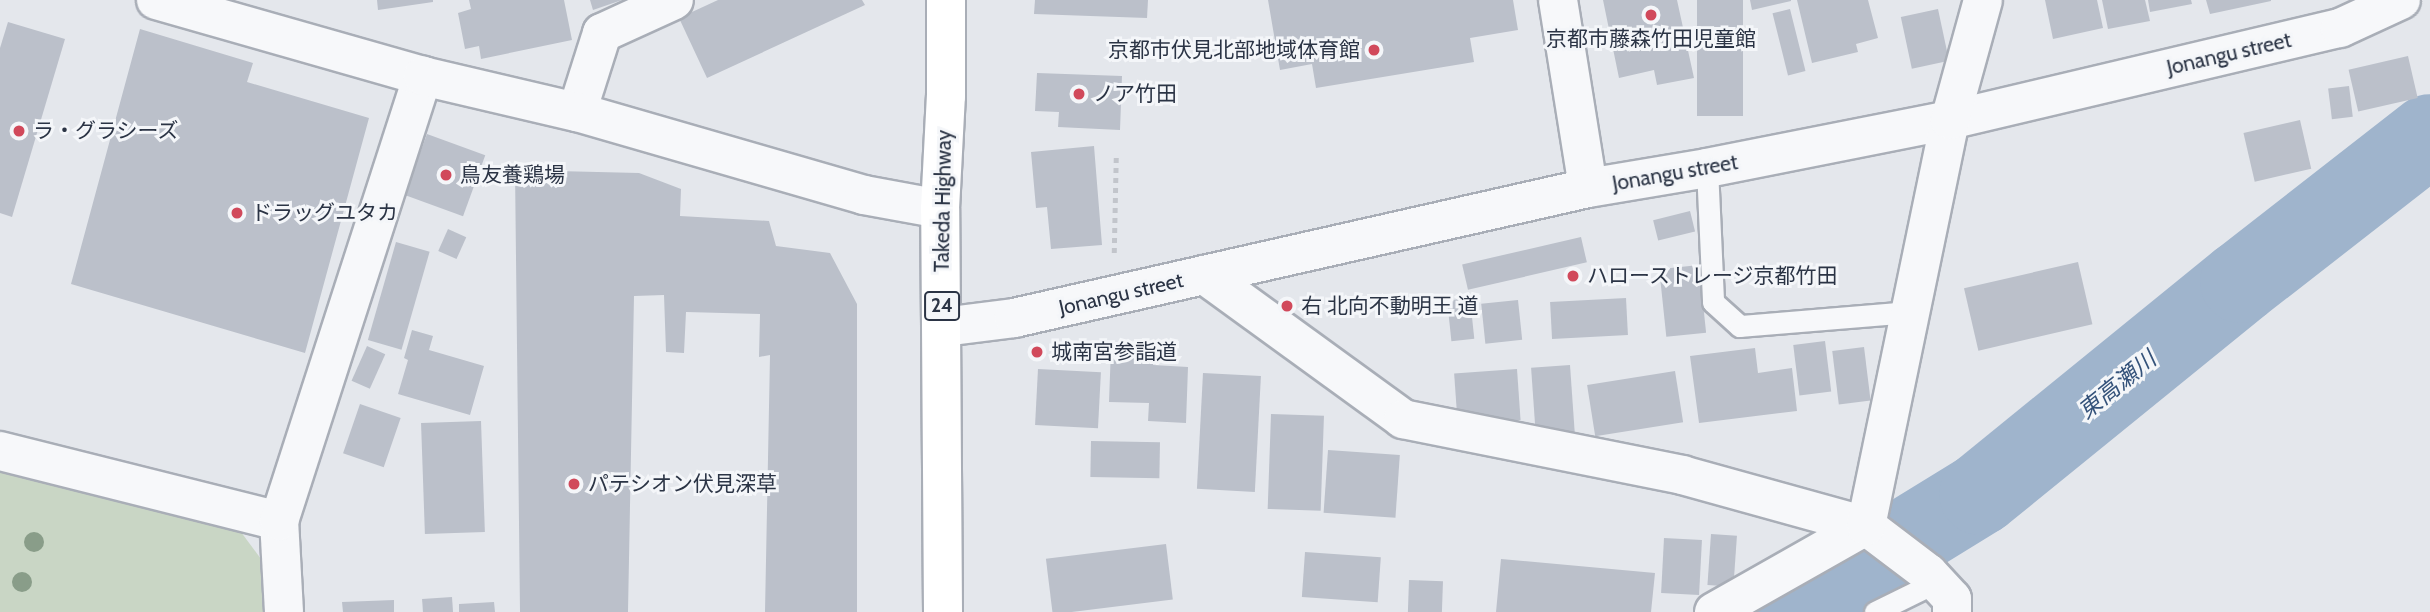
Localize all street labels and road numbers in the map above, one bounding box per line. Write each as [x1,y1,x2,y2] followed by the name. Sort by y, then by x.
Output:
[2164,27,2294,81] street label: Jonangu street
[929,130,957,272] street label: Takeda Highway
[1610,150,1740,196] street label: Jonangu street
[1056,267,1186,321] street label: Jonangu street
[923,290,961,322] road number: 24

